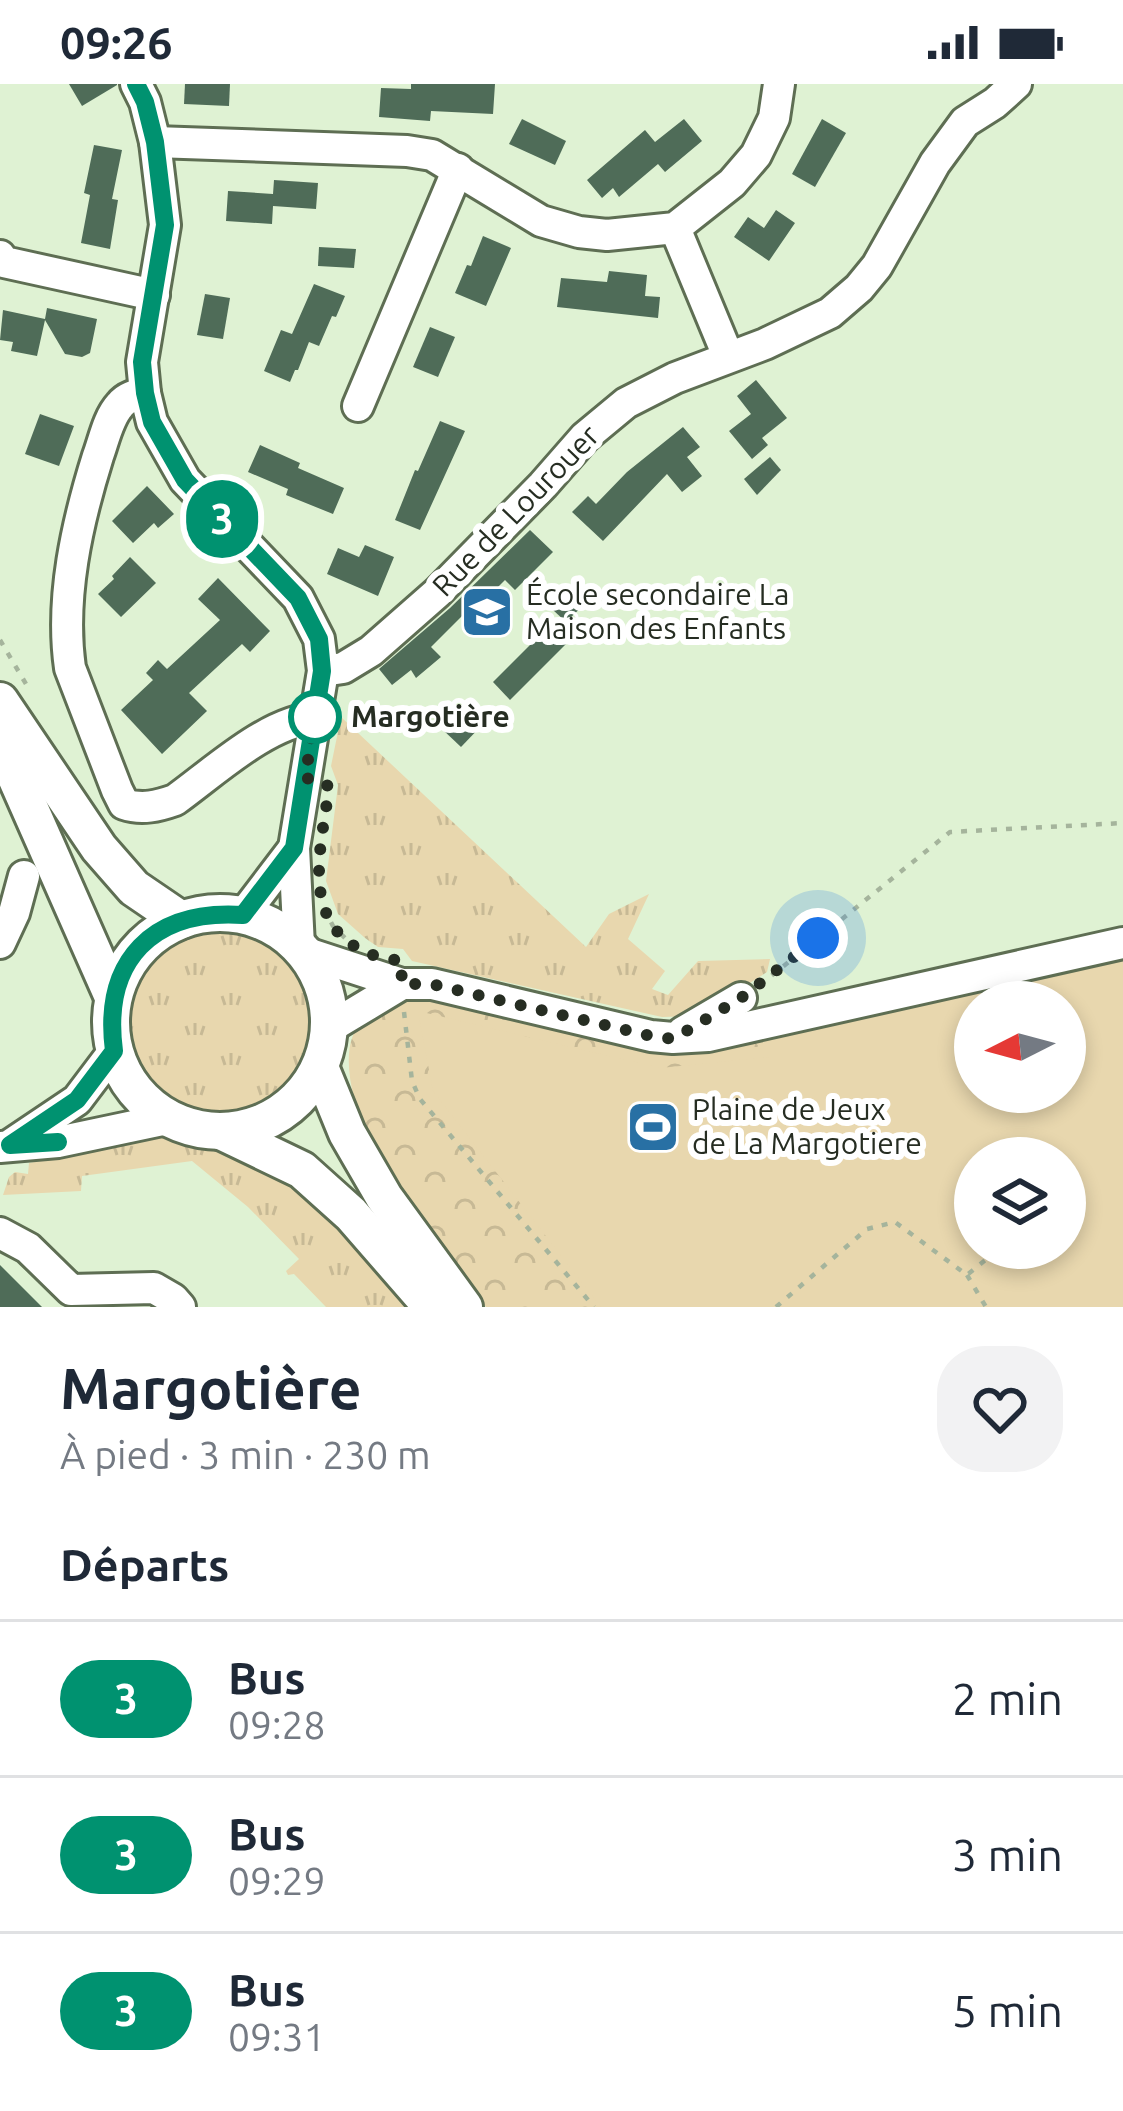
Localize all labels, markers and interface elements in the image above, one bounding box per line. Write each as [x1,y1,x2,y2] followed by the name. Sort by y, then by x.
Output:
[60,17,173,68] text: 09:26
[425,417,606,603] street label: Rue de Lourouer
[183,480,261,558] line badge: 3
[210,495,234,542] text: 3
[526,576,789,645] place label: École secondaire La Maison des Enfants
[459,584,515,640] school or university icon: École secondaire La Maison des Enfants
[290,692,340,742] marker: Margotière
[351,699,510,733] place label: Margotière
[788,908,848,968] your location
[954,981,1086,1113] north arrow
[954,981,1086,1269] map controls
[692,1092,922,1160] place label: Plaine de Jeux de La Margotiere
[625,1099,681,1155] sports icon: Plaine de Jeux de La Margotiere
[954,1137,1086,1269] button: layers
[937,1346,1063,1472] button: heart
[60,1356,362,1420] text: Margotière
[60,1433,431,1476] text: À pied · 3 min · 230 m
[60,1539,229,1590] text: Départs
[228,1652,305,1703] text: Bus
[952,1673,1063,1724] text: 2 min
[114,1675,138,1722] text: 3
[228,1703,326,1746] text: 09:28
[228,1808,305,1859] text: Bus
[952,1829,1063,1880] text: 3 min
[114,1831,138,1878] text: 3
[228,1859,326,1902] text: 09:29
[228,1964,305,2015] text: Bus
[952,1985,1063,2036] text: 5 min
[114,1987,138,2034] text: 3
[228,2015,326,2058] text: 09:31

